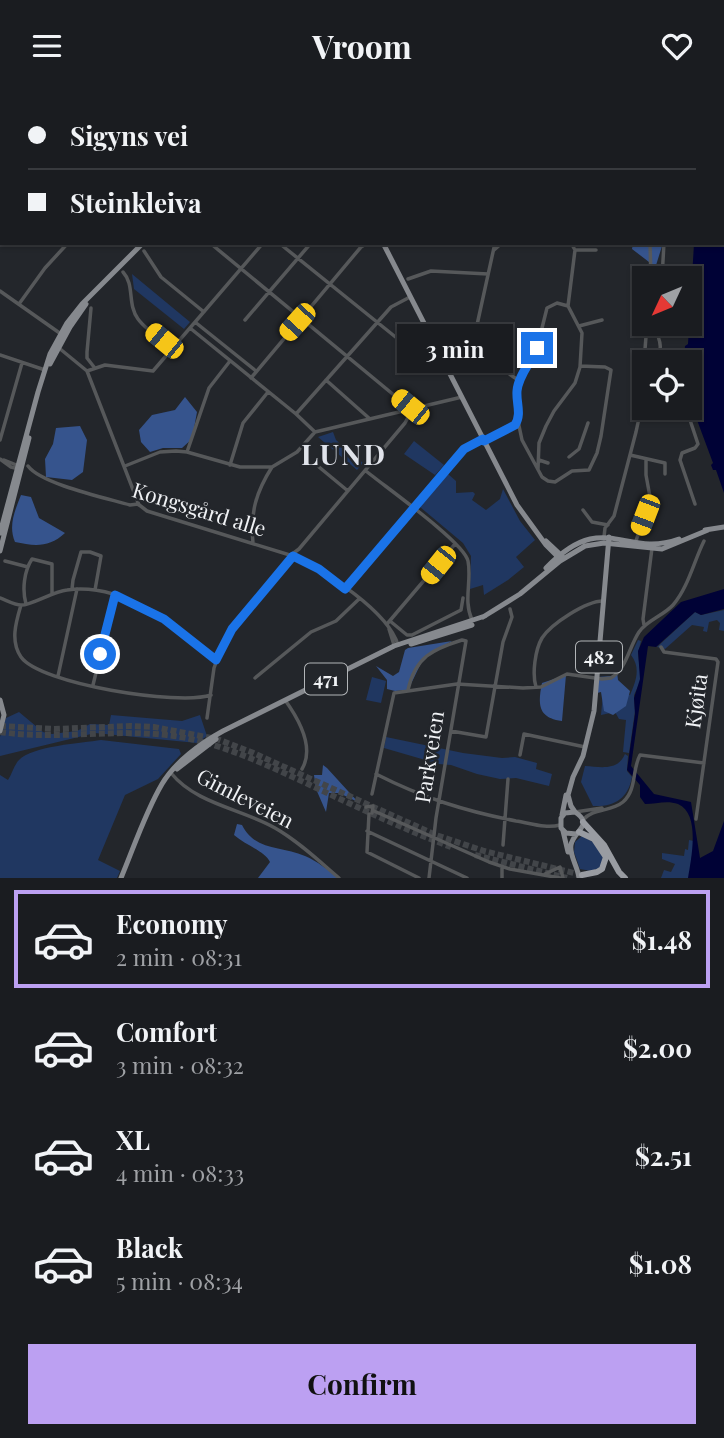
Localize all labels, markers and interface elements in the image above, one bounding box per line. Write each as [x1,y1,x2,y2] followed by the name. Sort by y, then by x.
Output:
[312,24,412,67] text: Vroom
[28,27,66,65] icon: menu
[658,27,696,65] icon: heart
[70,118,188,153] text: Sigyns vei
[70,185,202,220] text: Steinkleiva
[632,266,702,336] north arrow
[632,266,702,420] map controls
[276,299,319,345] car
[142,320,187,362] car
[397,323,512,373] callout: 3 min
[521,332,553,364] route end
[426,333,484,364] text: 3 min
[632,350,702,420] button: locate
[388,386,433,428] car
[301,435,387,472] district label: LUND
[129,474,270,542] street label: Kongsgård alle
[628,492,663,538] car
[417,542,460,588] car
[84,638,116,670] route start
[576,642,622,673] road number: 482
[305,663,347,695] road number: 471
[677,671,713,730] street label: Kjøita
[407,708,449,805] street label: Parkveien
[192,761,300,834] street label: Gimleveien
[116,906,227,941] text: Economy
[32,908,95,971] icon: car
[632,922,692,957] text: $1.48
[116,941,242,972] text: 2 min · 08:31
[116,1014,217,1049] text: Comfort
[32,1016,95,1079] icon: car
[623,1030,692,1065] text: $2.00
[116,1049,244,1080] text: 3 min · 08:32
[116,1122,150,1157] text: XL
[32,1124,95,1187] icon: car
[635,1138,692,1173] text: $2.51
[116,1157,244,1188] text: 4 min · 08:33
[116,1230,183,1265] text: Black
[32,1232,95,1295] icon: car
[629,1246,692,1281] text: $1.08
[116,1265,243,1296] text: 5 min · 08:34
[28,1344,696,1424] button: Confirm

